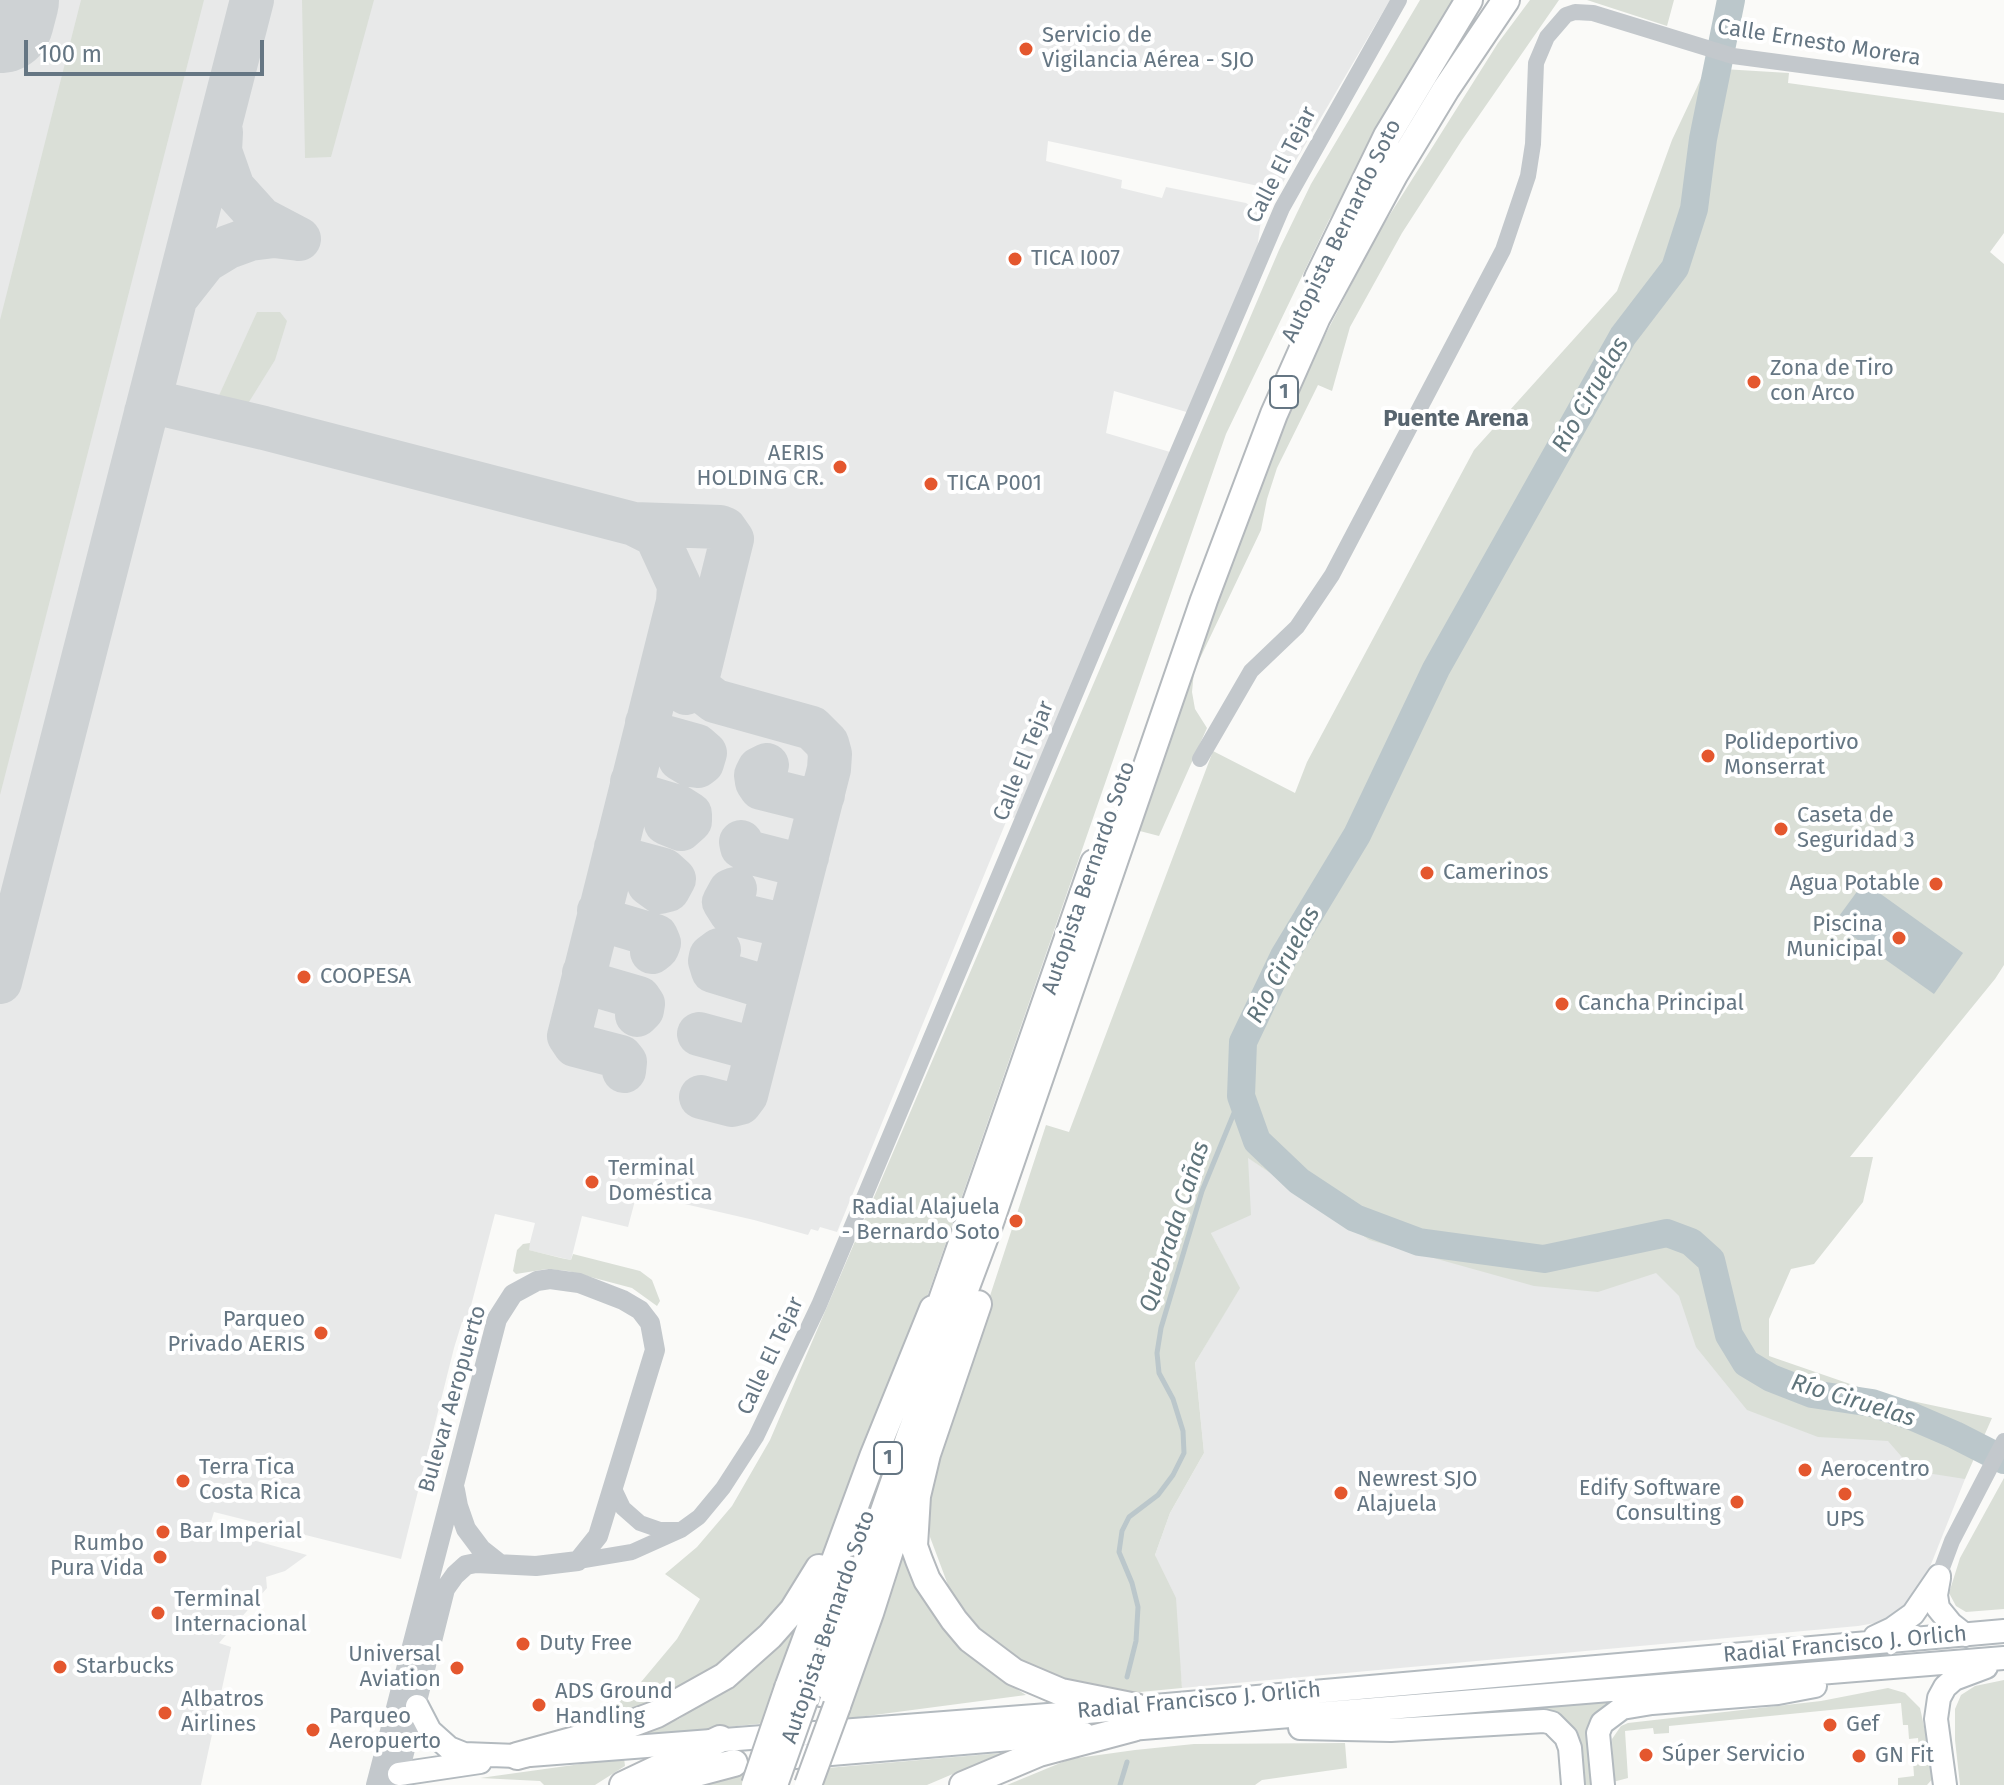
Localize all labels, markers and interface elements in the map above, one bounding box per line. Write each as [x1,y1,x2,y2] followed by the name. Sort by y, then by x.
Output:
[1715,14,1923,72] street label: Calle Ernesto Morera
[1042,23,1254,74] place label: Servicio de Vigilancia Aérea - SJO
[28,24,268,74] scale bar
[38,40,102,68] text: 100 m
[1017,40,1035,58] marker: Servicio de Vigilancia Aérea - SJO
[1241,102,1323,228] street label: Calle El Tejar
[1277,115,1407,347] street label: Autopista Bernardo Soto
[1031,246,1120,272] place label: TICA I007
[1006,250,1024,268] marker: TICA I007
[1547,332,1635,458] water label: Río Ciruelas
[1770,356,1894,408] place label: Zona de Tiro con Arco
[1745,373,1763,391] marker: Zona de Tiro con Arco
[1270,376,1298,408] road number: 1
[1383,405,1529,433] district label: Puente Arena
[697,441,824,492] place label: AERIS HOLDING CR.
[831,458,849,476] marker: AERIS HOLDING CR.
[947,471,1042,497] place label: TICA P001
[922,475,940,493] marker: TICA P001
[988,697,1060,825] street label: Calle El Tejar
[1724,730,1859,782] place label: Polideportivo Monserrat
[1699,747,1717,765] marker: Polideportivo Monserrat
[1037,758,1141,998] street label: Autopista Bernardo Soto
[1797,803,1915,854] place label: Caseta de Seguridad 3
[1772,820,1790,838] marker: Caseta de Seguridad 3
[1443,860,1549,886] place label: Camerinos
[1418,864,1436,882] marker: Camerinos
[1789,871,1920,897] place label: Agua Potable
[1927,875,1945,893] marker: Agua Potable
[1241,902,1327,1028] water label: Río Ciruelas
[1786,912,1883,964] place label: Piscina Municipal
[1890,929,1908,947] marker: Piscina Municipal
[320,964,411,990] place label: COOPESA
[295,968,313,986] marker: COOPESA
[1578,991,1744,1017] place label: Cancha Principal
[1553,995,1571,1013] marker: Cancha Principal
[1134,1138,1216,1316] water label: Quebrada Cañas
[608,1156,713,1208] place label: Terminal Doméstica
[583,1173,601,1191] marker: Terminal Doméstica
[842,1195,1000,1246] place label: Radial Alajuela - Bernardo Soto
[1007,1212,1025,1230] marker: Radial Alajuela - Bernardo Soto
[732,1293,810,1419] street label: Calle El Tejar
[414,1302,492,1496] street label: Bulevar Aeropuerto
[168,1307,305,1358] place label: Parqueo Privado AERIS
[312,1324,330,1342] marker: Parqueo Privado AERIS
[1788,1369,1918,1433] water label: Río Ciruelas
[874,1442,902,1474] road number: 1
[199,1455,301,1506] place label: Terra Tica Costa Rica
[1821,1457,1930,1483] place label: Aerocentro
[1796,1461,1814,1479] marker: Aerocentro
[1357,1467,1477,1518] place label: Newrest SJO Alajuela
[174,1472,192,1490] marker: Terra Tica Costa Rica
[1579,1476,1721,1528] place label: Edify Software Consulting
[1332,1484,1350,1502] marker: Newrest SJO Alajuela
[1836,1485,1854,1503] marker: UPS
[1728,1493,1746,1511] marker: Edify Software Consulting
[777,1507,881,1747] street label: Autopista Bernardo Soto
[1826,1507,1864,1533] place label: UPS
[179,1519,302,1545] place label: Bar Imperial
[154,1523,172,1541] marker: Bar Imperial
[50,1531,144,1582] place label: Rumbo Pura Vida
[151,1548,169,1566] marker: Rumbo Pura Vida
[174,1587,307,1638] place label: Terminal Internacional
[149,1604,167,1622] marker: Terminal Internacional
[1722,1621,1968,1669] street label: Radial Francisco J. Orlich
[539,1631,632,1657] place label: Duty Free
[514,1635,532,1653] marker: Duty Free
[348,1642,441,1694] place label: Universal Aviation
[76,1654,174,1680] place label: Starbucks
[51,1658,69,1676] marker: Starbucks
[448,1659,466,1677] marker: Universal Aviation
[1076,1677,1322,1725] street label: Radial Francisco J. Orlich
[555,1679,673,1730] place label: ADS Ground Handling
[181,1687,264,1738] place label: Albatros Airlines
[530,1696,548,1714] marker: ADS Ground Handling
[156,1704,174,1722] marker: Albatros Airlines
[329,1704,441,1756] place label: Parqueo Aeropuerto
[1846,1712,1879,1738] place label: Gef
[1821,1716,1839,1734] marker: Gef
[304,1721,322,1739] marker: Parqueo Aeropuerto
[1662,1742,1805,1768] place label: Súper Servicio
[1875,1743,1934,1769] place label: GN Fit
[1637,1746,1655,1764] marker: Súper Servicio
[1850,1747,1868,1765] marker: GN Fit

